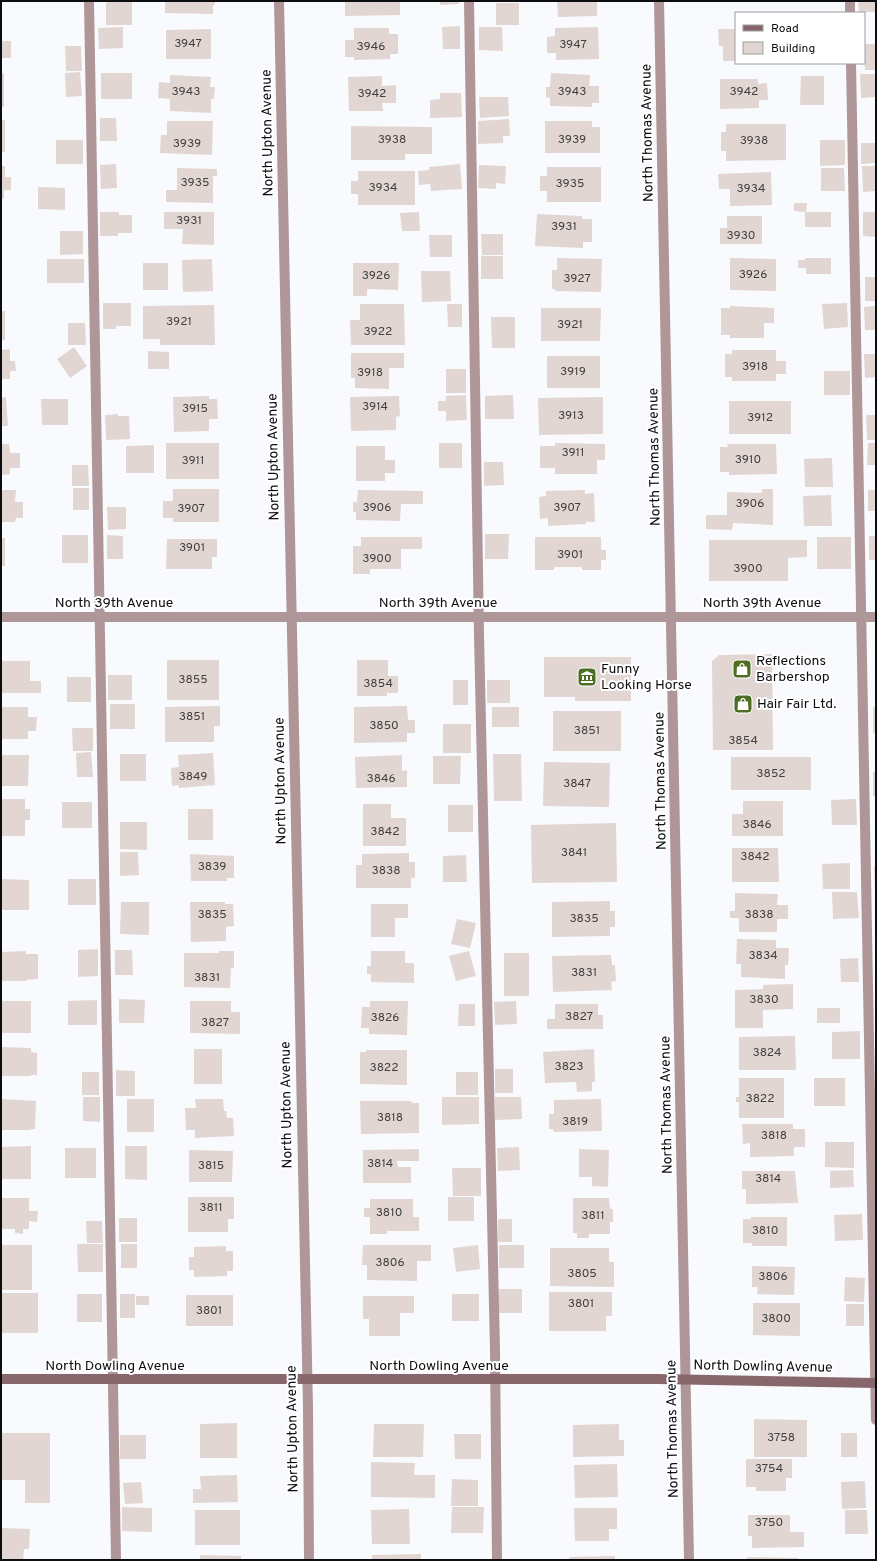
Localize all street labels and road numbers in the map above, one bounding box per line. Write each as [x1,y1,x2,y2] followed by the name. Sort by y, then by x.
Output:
[638,64,658,202] street label: North Thomas Avenue
[258,69,278,197] street label: North Upton Avenue
[645,388,665,526] street label: North Thomas Avenue
[264,393,284,521] street label: North Upton Avenue
[55,595,173,612] street label: North 39th Avenue
[379,595,497,612] street label: North 39th Avenue
[703,595,821,612] street label: North 39th Avenue
[651,712,671,850] street label: North Thomas Avenue
[271,717,291,845] street label: North Upton Avenue
[657,1036,677,1174] street label: North Thomas Avenue
[277,1041,297,1169] street label: North Upton Avenue
[693,1357,833,1377] street label: North Dowling Avenue
[45,1358,185,1375] street label: North Dowling Avenue
[369,1358,509,1375] street label: North Dowling Avenue
[663,1360,683,1498] street label: North Thomas Avenue
[283,1365,303,1493] street label: North Upton Avenue

